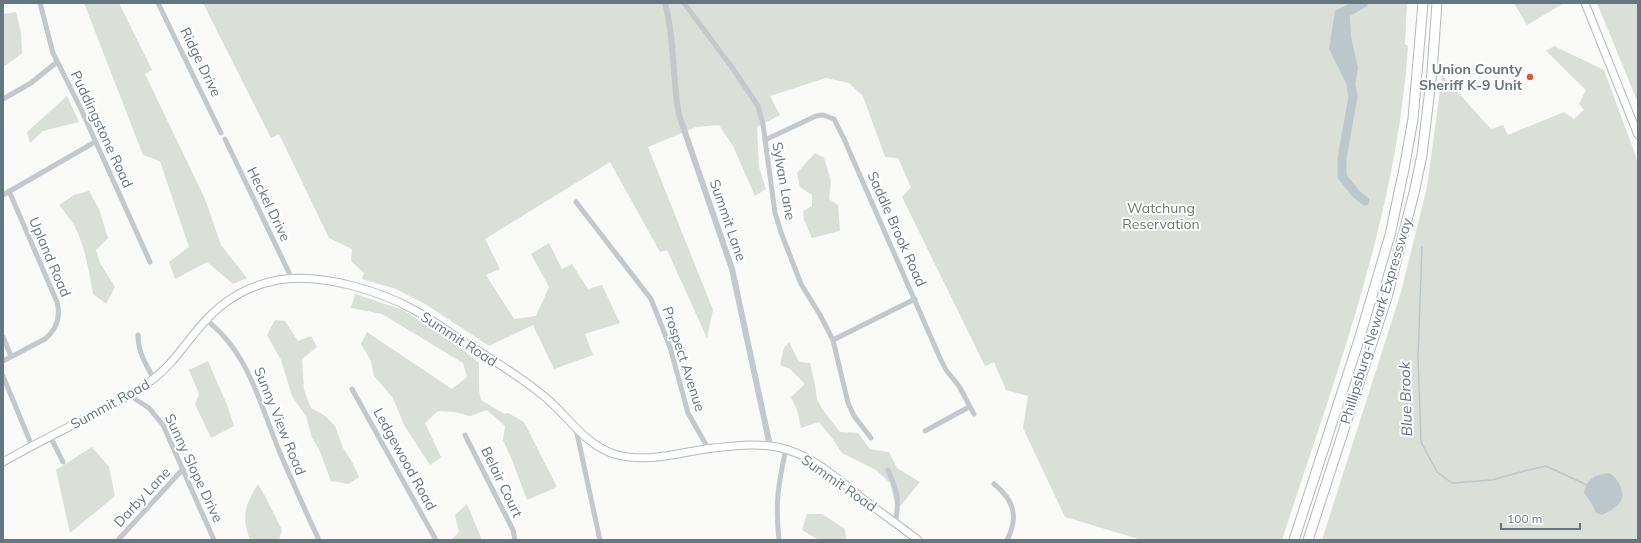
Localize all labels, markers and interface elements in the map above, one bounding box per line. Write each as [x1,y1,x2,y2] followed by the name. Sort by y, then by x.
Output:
[176,24,226,100] street label: Ridge Drive
[1419,60,1523,94] place label: Union County Sheriff K-9 Unit
[67,67,137,191] street label: Puddingstone Road
[1525,72,1535,82] marker: Union County Sheriff K-9 Unit
[768,141,800,221] street label: Sylvan Lane
[243,164,295,244] street label: Heckel Drive
[864,169,930,289] street label: Saddle Brook Road
[706,177,750,263] street label: Summit Lane
[1122,199,1200,233] park label: Watchung Reservation
[25,214,75,300] street label: Upland Road
[1336,215,1416,426] street label: Phillipsburg-Newark Expressway
[659,304,709,414] street label: Prospect Avenue
[417,308,501,370] street label: Summit Road
[1395,360,1416,437] water label: Blue Brook
[250,364,310,478] street label: Sunny View Road
[67,375,153,433] street label: Summit Road
[369,405,441,513] street label: Ledgewood Road
[161,411,227,525] street label: Sunny Slope Drive
[477,444,527,520] street label: Belair Court
[798,451,880,515] street label: Summit Road
[110,463,174,531] street label: Darby Lane
[1501,505,1580,531] scale bar
[1507,511,1542,526] text: 100 m

